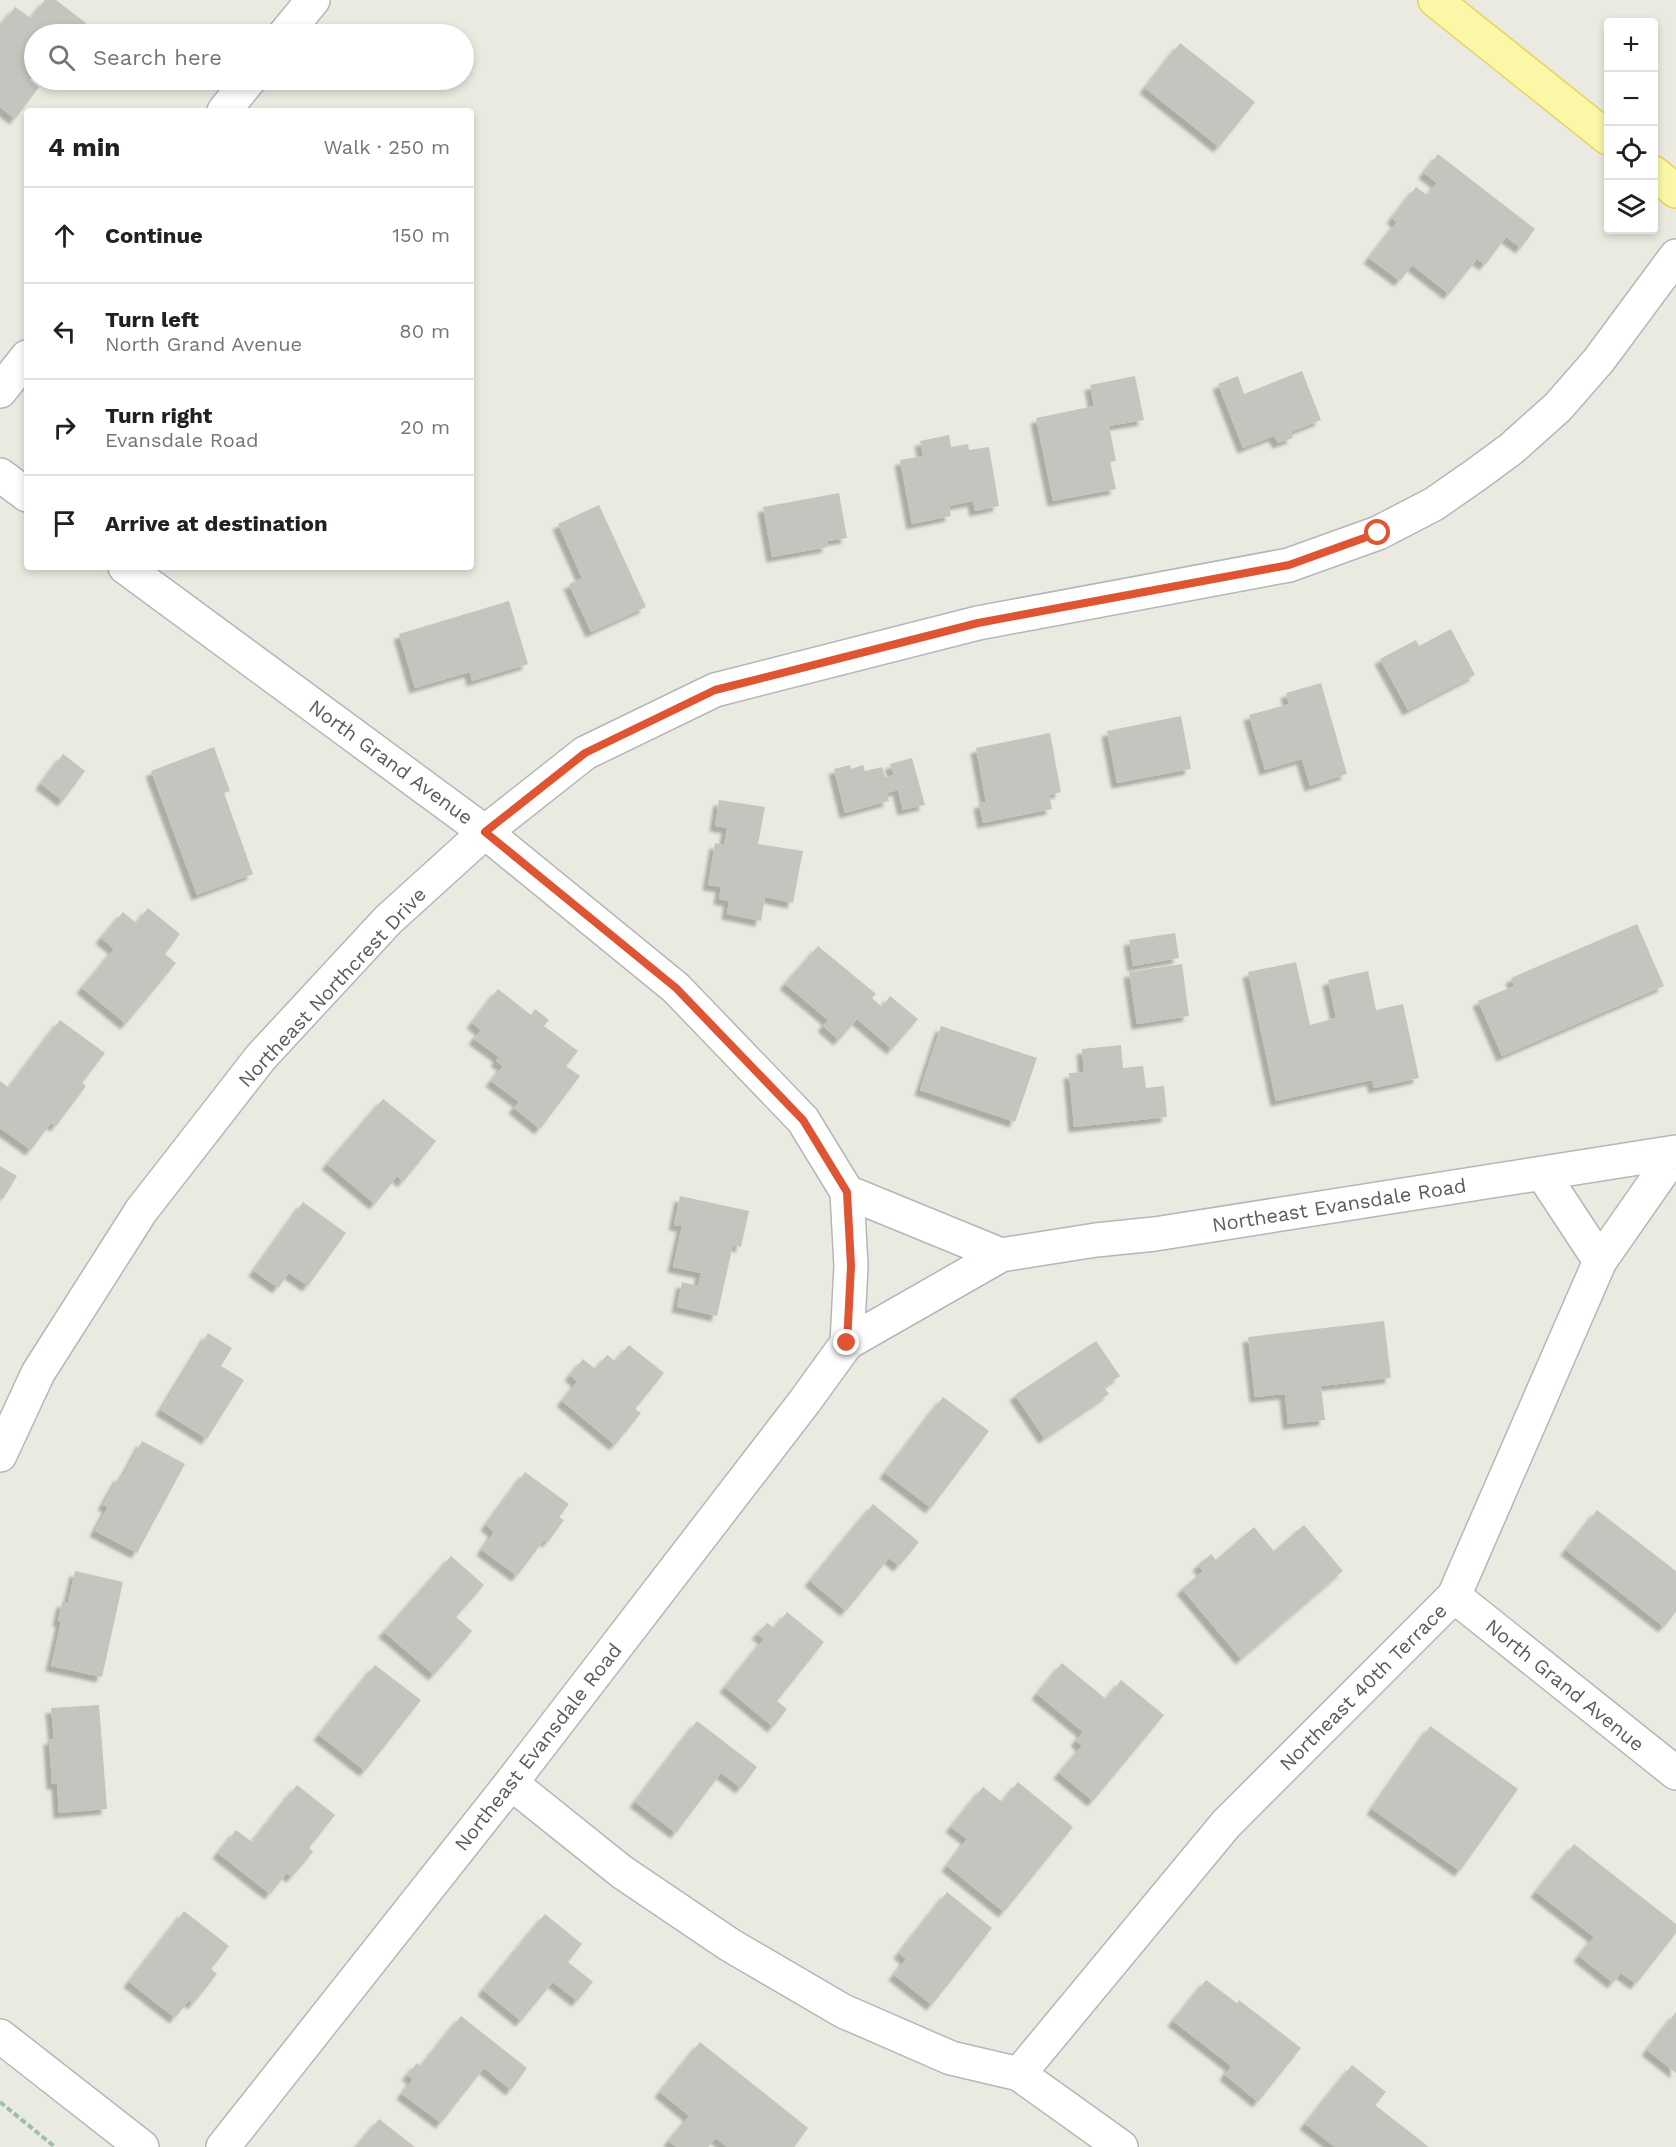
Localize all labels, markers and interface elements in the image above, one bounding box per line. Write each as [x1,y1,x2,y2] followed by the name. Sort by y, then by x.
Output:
[1604,18,1658,234] map controls
[1604,18,1658,72] button: +
[24,24,474,90] search box
[45,41,78,74] icon: search
[93,45,222,70] text: Search here
[1604,72,1658,126] button: −
[1604,126,1658,180] button: locate
[48,132,120,162] text: 4 min
[323,135,450,159] text: Walk · 250 m
[1604,180,1658,234] button: layers
[48,219,81,252] icon: ahead
[105,223,203,248] text: Continue
[392,223,450,247] text: 150 m
[105,307,199,332] text: Turn left
[48,315,81,348] icon: left
[399,319,450,343] text: 80 m
[105,332,302,356] text: North Grand Avenue
[105,403,212,428] text: Turn right
[48,411,81,444] icon: right
[400,415,450,439] text: 20 m
[105,428,259,452] text: Evansdale Road
[48,507,81,540] icon: arrive
[105,511,328,536] text: Arrive at destination
[1364,519,1390,545] route start
[304,694,478,830] street label: North Grand Avenue
[233,882,431,1092] street label: Northeast Northcrest Drive
[1210,1173,1468,1237] street label: Northeast Evansdale Road
[833,1329,859,1355] route end
[1274,1598,1452,1776] street label: Northeast 40th Terrace
[1481,1614,1649,1756] street label: North Grand Avenue
[449,1638,627,1856] street label: Northeast Evansdale Road

